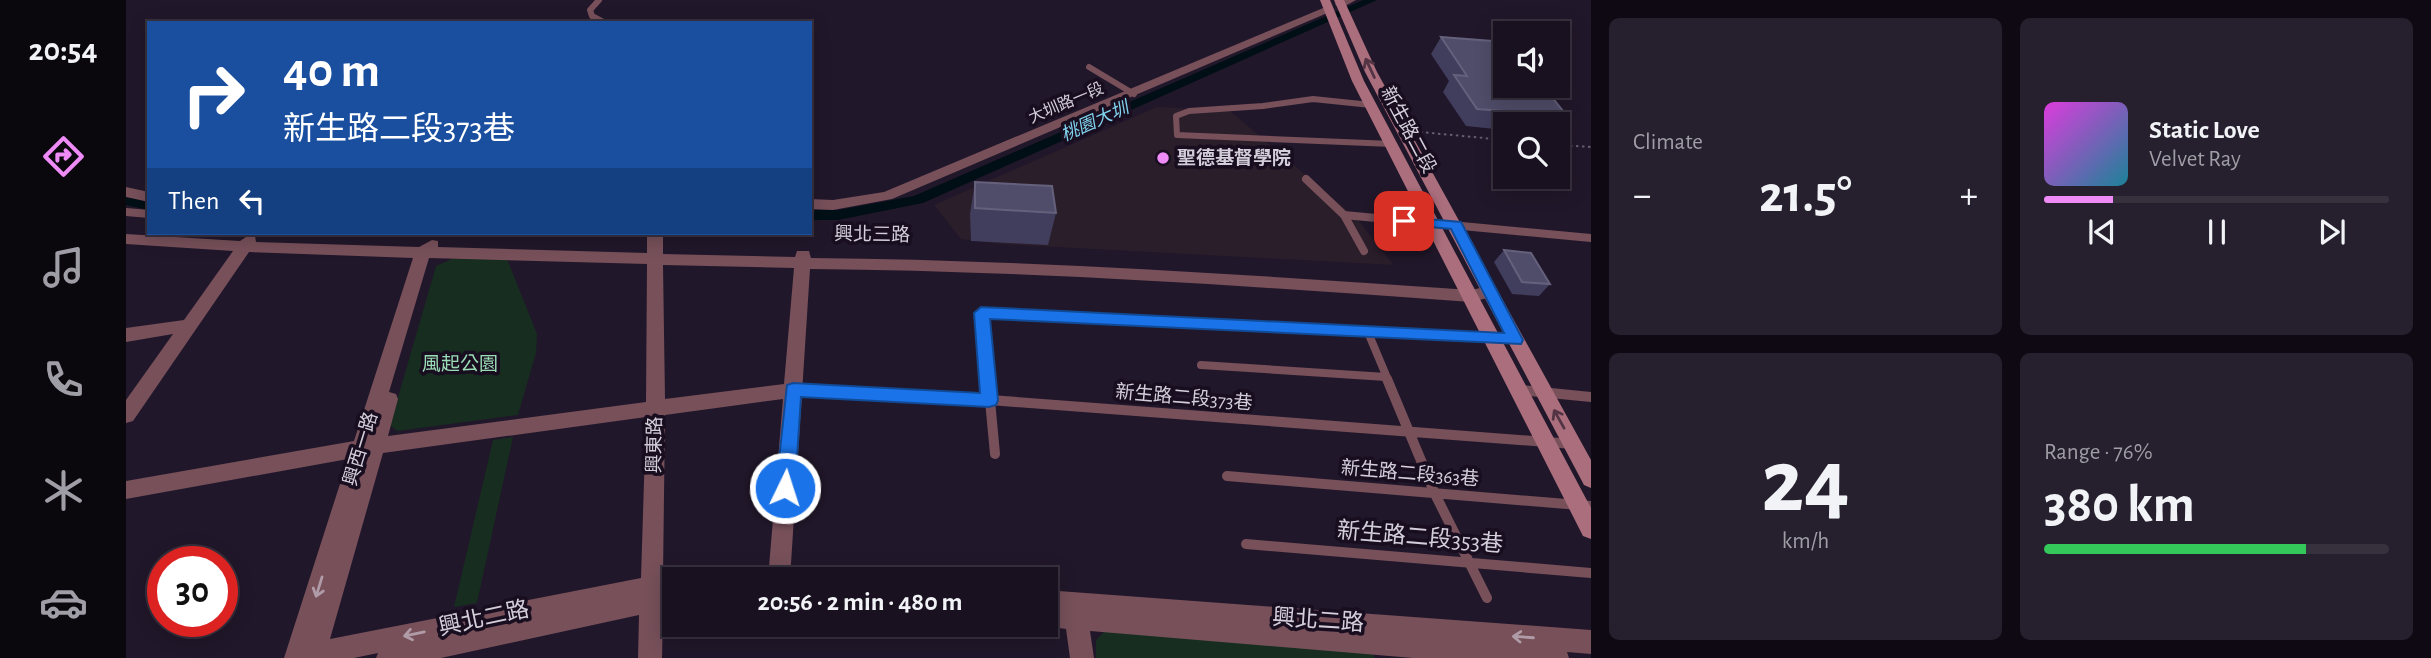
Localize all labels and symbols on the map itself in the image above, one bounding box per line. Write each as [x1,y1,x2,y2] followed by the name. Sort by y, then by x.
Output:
[1362,58,1376,79] one-way arrow
[1026,79,1106,126] street label: 大圳路一段
[1377,83,1440,176] street label: 新生路二段
[1058,96,1134,145] water label: 桃園大圳
[1177,147,1291,168] place label: 聖德基督學院
[1155,150,1171,166] marker: 聖德基督學院
[1374,191,1434,251] pin
[834,224,910,245] street label: 興北三路
[422,353,498,374] park label: 風起公園
[1115,381,1254,413] street label: 新生路二段373巷
[1552,409,1565,430] one-way arrow
[340,410,381,488] street label: 興西一路
[644,416,665,474] street label: 興東路
[748,451,822,525] position arrow
[1340,457,1480,490] street label: 新生路二段363巷
[1336,517,1504,557] street label: 新生路二段353巷
[147,546,238,637] speed limit sign: 30
[311,576,324,598] one-way arrow
[436,596,531,640] street label: 興北二路
[1271,604,1365,636] street label: 興北二路
[403,627,426,641] one-way arrow
[1512,630,1535,643] one-way arrow

